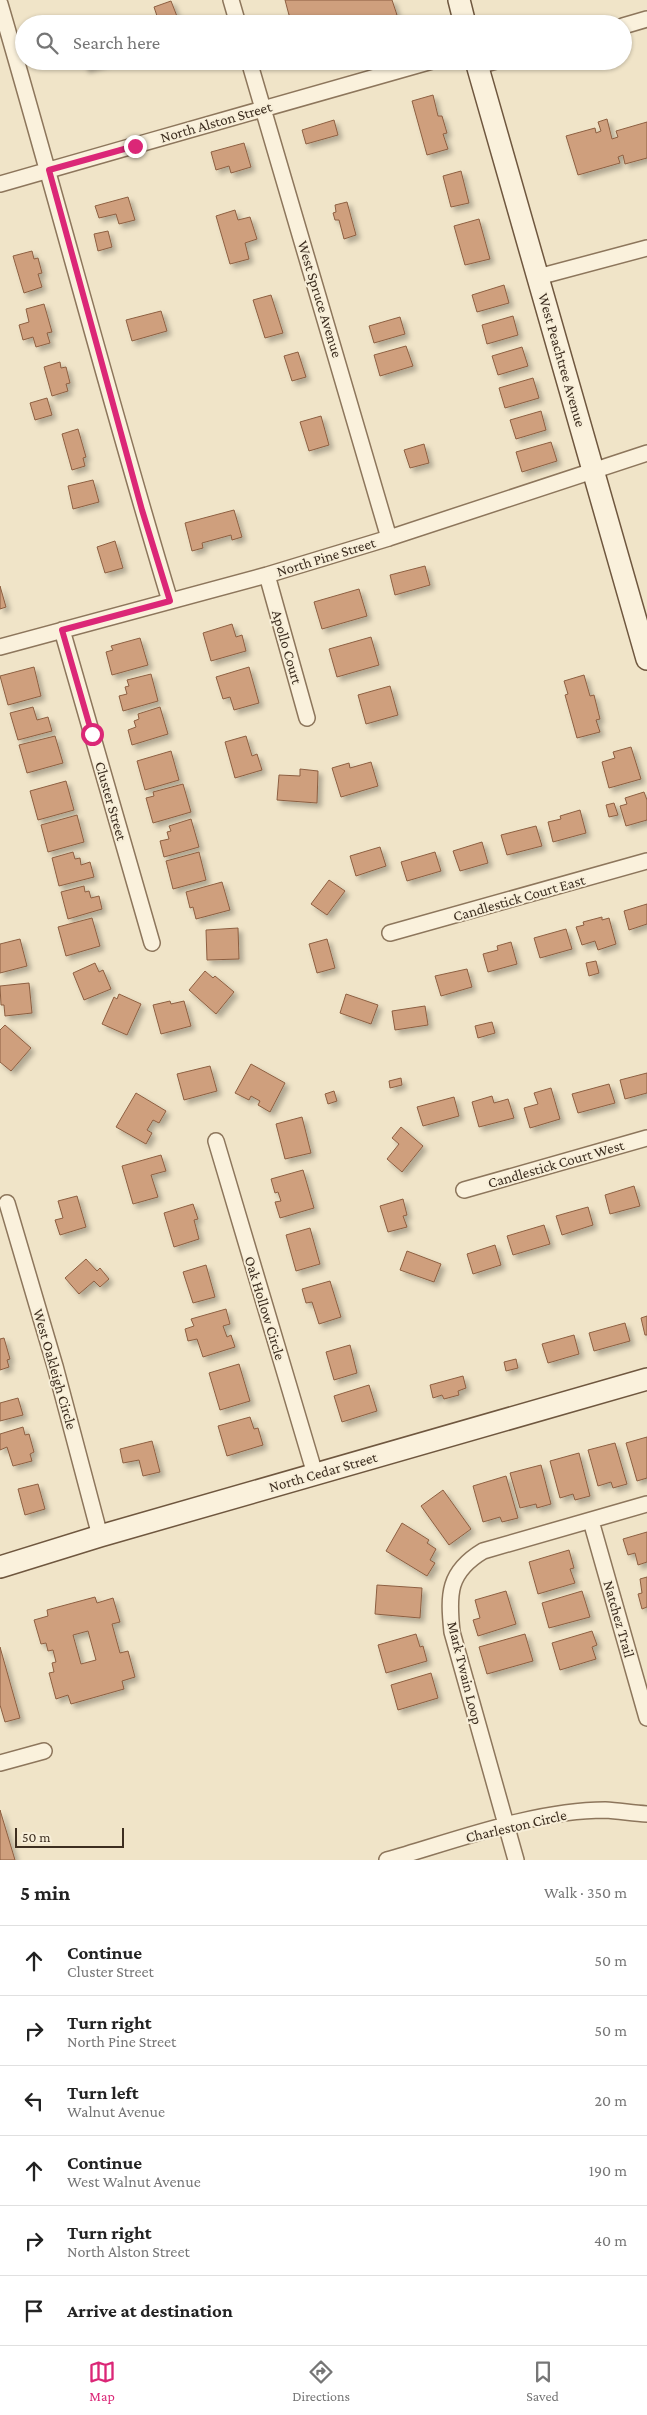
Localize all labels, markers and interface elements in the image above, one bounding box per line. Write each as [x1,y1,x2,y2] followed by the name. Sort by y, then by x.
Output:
[15,15,632,70] search box
[33,29,61,57] icon: search
[73,32,160,53] text: Search here
[158,98,274,146] street label: North Alston Street
[124,135,147,158] route end
[294,239,346,360] street label: West Spruce Avenue
[535,291,589,429] street label: West Peachtree Avenue
[275,534,378,580] street label: North Pine Street
[268,608,306,687] street label: Apollo Court
[81,723,104,746] route start
[92,760,130,843] street label: Cluster Street
[451,871,588,924] street label: Candlestick Court East
[486,1137,627,1191] street label: Candlestick Court West
[242,1254,289,1362] street label: Oak Hollow Circle
[29,1307,80,1432] street label: West Oakleigh Circle
[267,1449,380,1495] street label: North Cedar Street
[600,1579,638,1659] street label: Natchez Trail
[443,1620,486,1727] street label: Mark Twain Loop
[464,1807,568,1845] street label: Charleston Circle
[15,1825,124,1848] scale bar
[22,1829,50,1845] text: 50 m
[20,1881,70,1905] text: 5 min
[544,1884,627,1901] text: Walk · 350 m
[67,1942,142,1963] text: Continue
[20,1947,48,1975] icon: ahead
[595,1952,627,1969] text: 50 m
[67,1963,154,1980] text: Cluster Street
[67,2012,152,2033] text: Turn right
[20,2017,48,2045] icon: right
[595,2022,627,2039] text: 50 m
[67,2033,176,2050] text: North Pine Street
[67,2082,139,2103] text: Turn left
[20,2087,48,2115] icon: left
[594,2092,627,2109] text: 20 m
[67,2103,165,2120] text: Walnut Avenue
[67,2152,142,2173] text: Continue
[20,2157,48,2185] icon: ahead
[589,2162,627,2179] text: 190 m
[67,2173,201,2190] text: West Walnut Avenue
[67,2222,152,2243] text: Turn right
[20,2227,48,2255] icon: right
[594,2232,627,2249] text: 40 m
[67,2243,190,2260] text: North Alston Street
[20,2297,48,2325] icon: arrive
[67,2300,233,2321] text: Arrive at destination
[88,2358,116,2404] tab: Map
[292,2358,350,2404] tab: Directions
[526,2358,559,2404] tab: Saved

